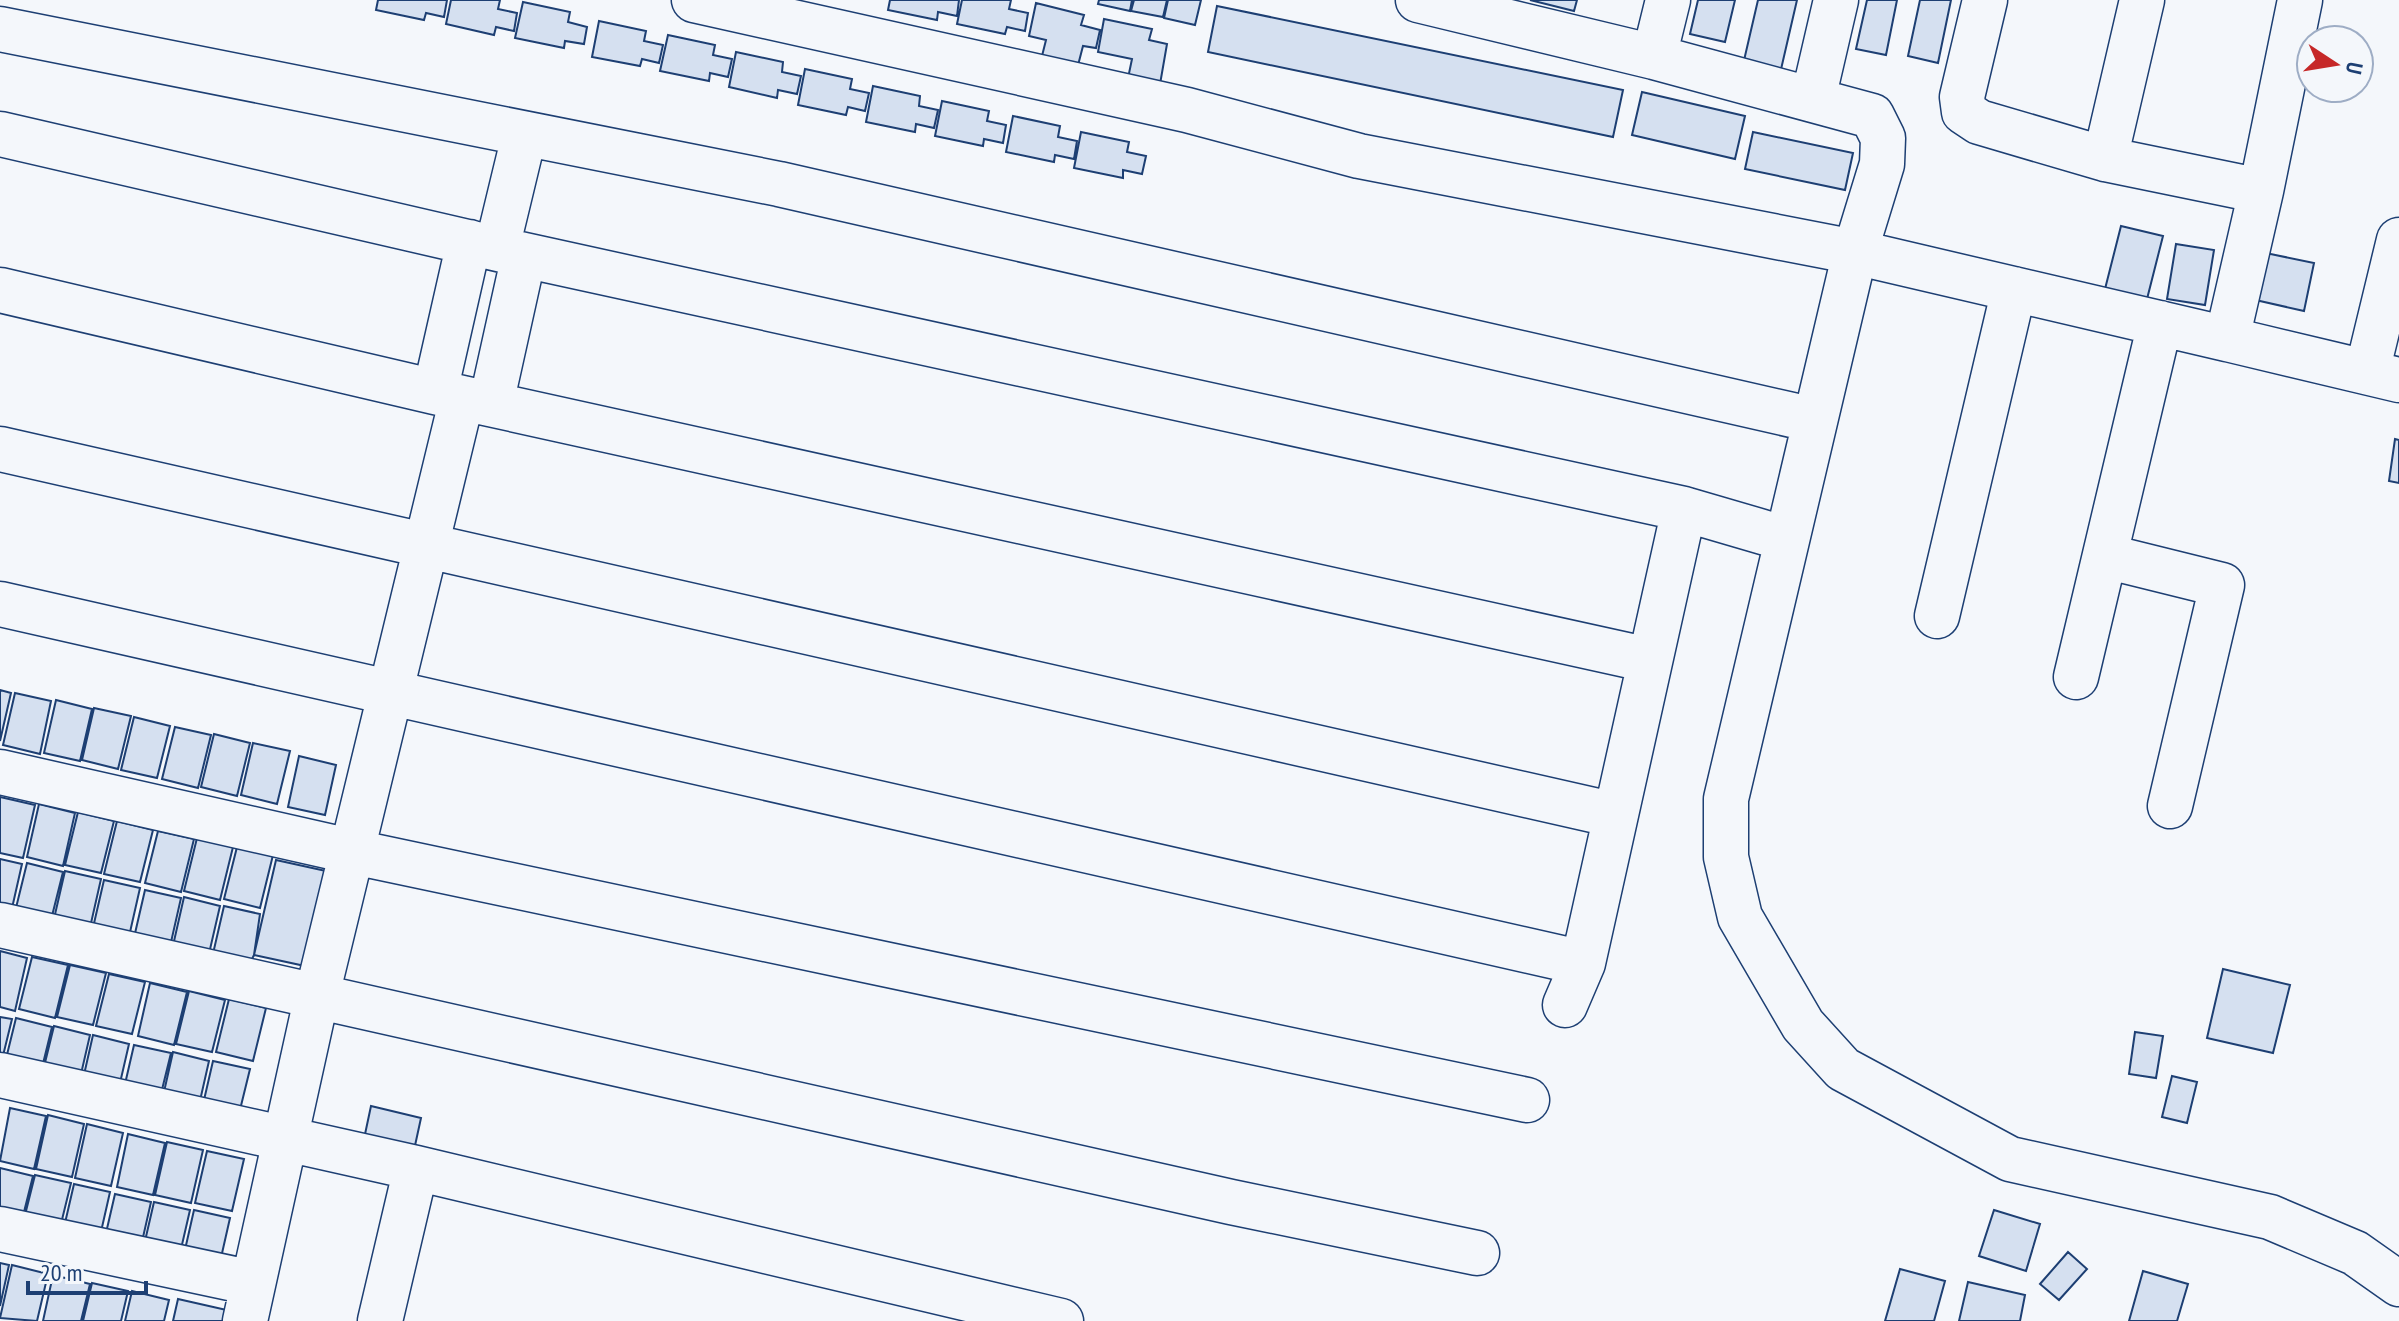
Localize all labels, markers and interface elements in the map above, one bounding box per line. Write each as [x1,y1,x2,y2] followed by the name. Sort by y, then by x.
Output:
[2295,24,2375,104] north arrow
[2340,60,2369,77] text: U
[28,1245,146,1295] scale bar
[40,1257,82,1288] text: 20 m

